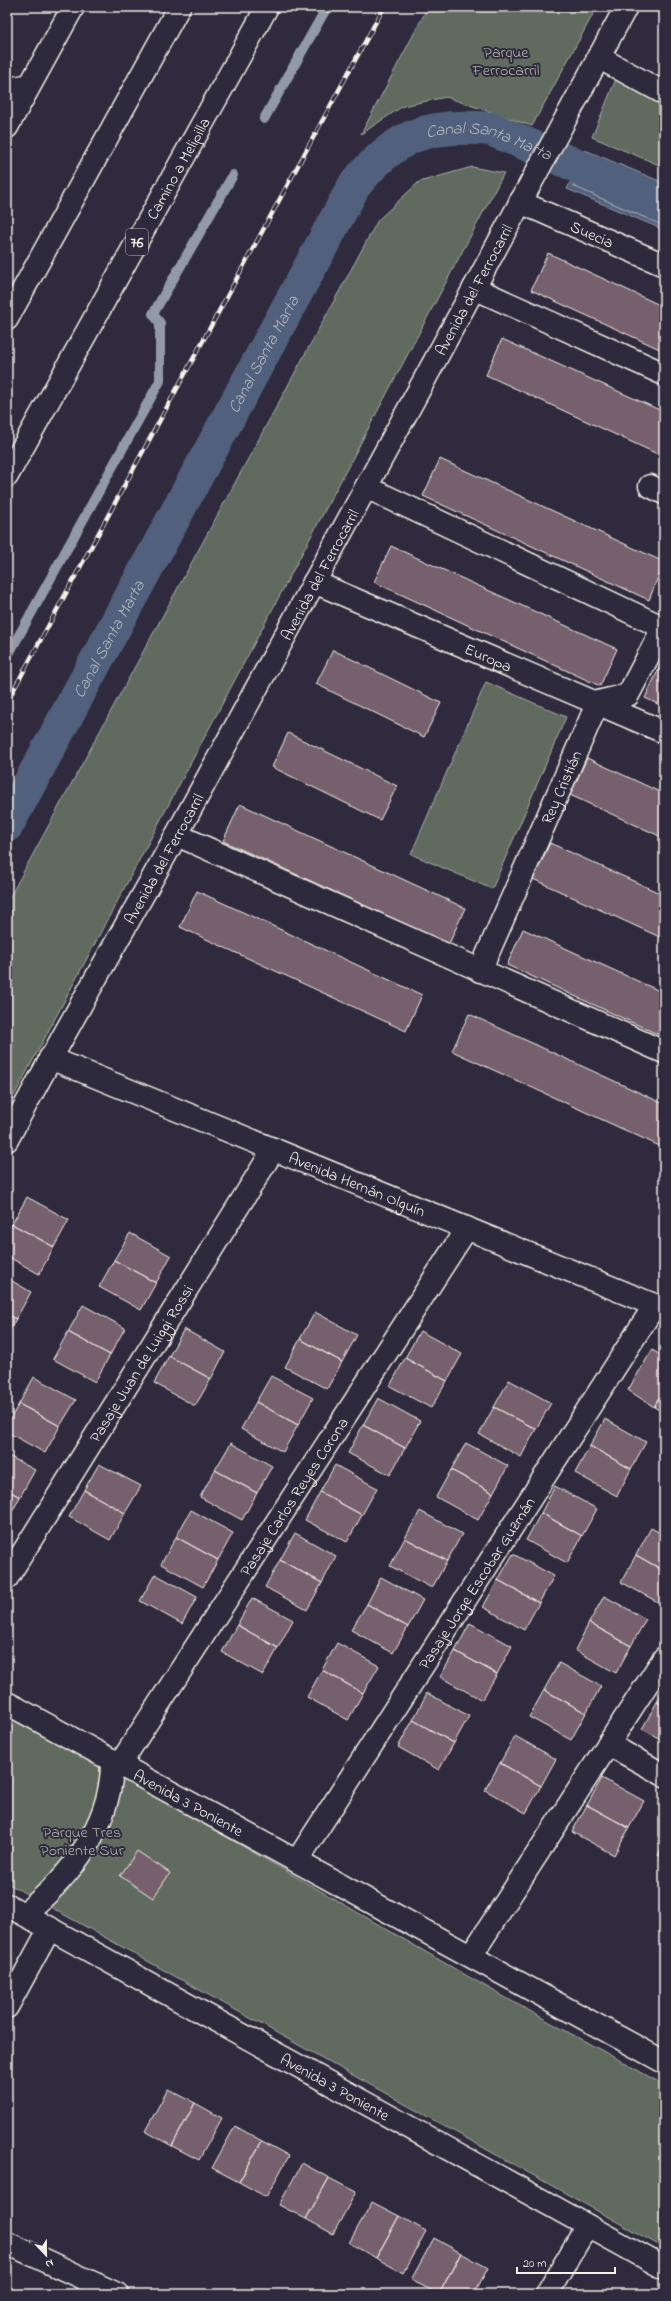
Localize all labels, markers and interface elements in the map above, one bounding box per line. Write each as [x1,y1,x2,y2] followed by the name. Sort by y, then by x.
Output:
[471,41,540,83] park label: Parque Ferrocarril
[141,114,217,225] street label: Camino a Melipilla
[424,117,556,168] water label: Canal Santa Marta
[566,215,617,256] street label: Suecia
[430,220,520,360] street label: Avenida del Ferrocarril
[126,229,148,255] road number: 76
[222,291,307,418] water label: Canal Santa Marta
[275,505,366,645] street label: Avenida del Ferrocarril
[67,575,152,703] water label: Canal Santa Marta
[460,638,515,679] street label: Europa
[536,747,589,828] street label: Rey Cristián
[119,789,211,929] street label: Avenida del Ferrocarril
[285,1147,429,1224] street label: Avenida Hernán Olguín
[84,1281,201,1448] street label: Pasaje Juan de Luiggi Rossi
[235,1413,355,1581] street label: Pasaje Carlos Reyes Corona
[413,1493,542,1675] street label: Pasaje Jorge Escobar Guzmán
[128,1764,248,1844] street label: Avenida 3 Poniente
[40,1821,124,1863] park label: Parque Tres Poniente Sur
[275,2048,394,2128] street label: Avenida 3 Poniente
[26,2235,66,2275] north arrow
[517,2249,615,2275] scale bar
[43,2255,56,2272] text: N
[523,2255,546,2273] text: 20 m

